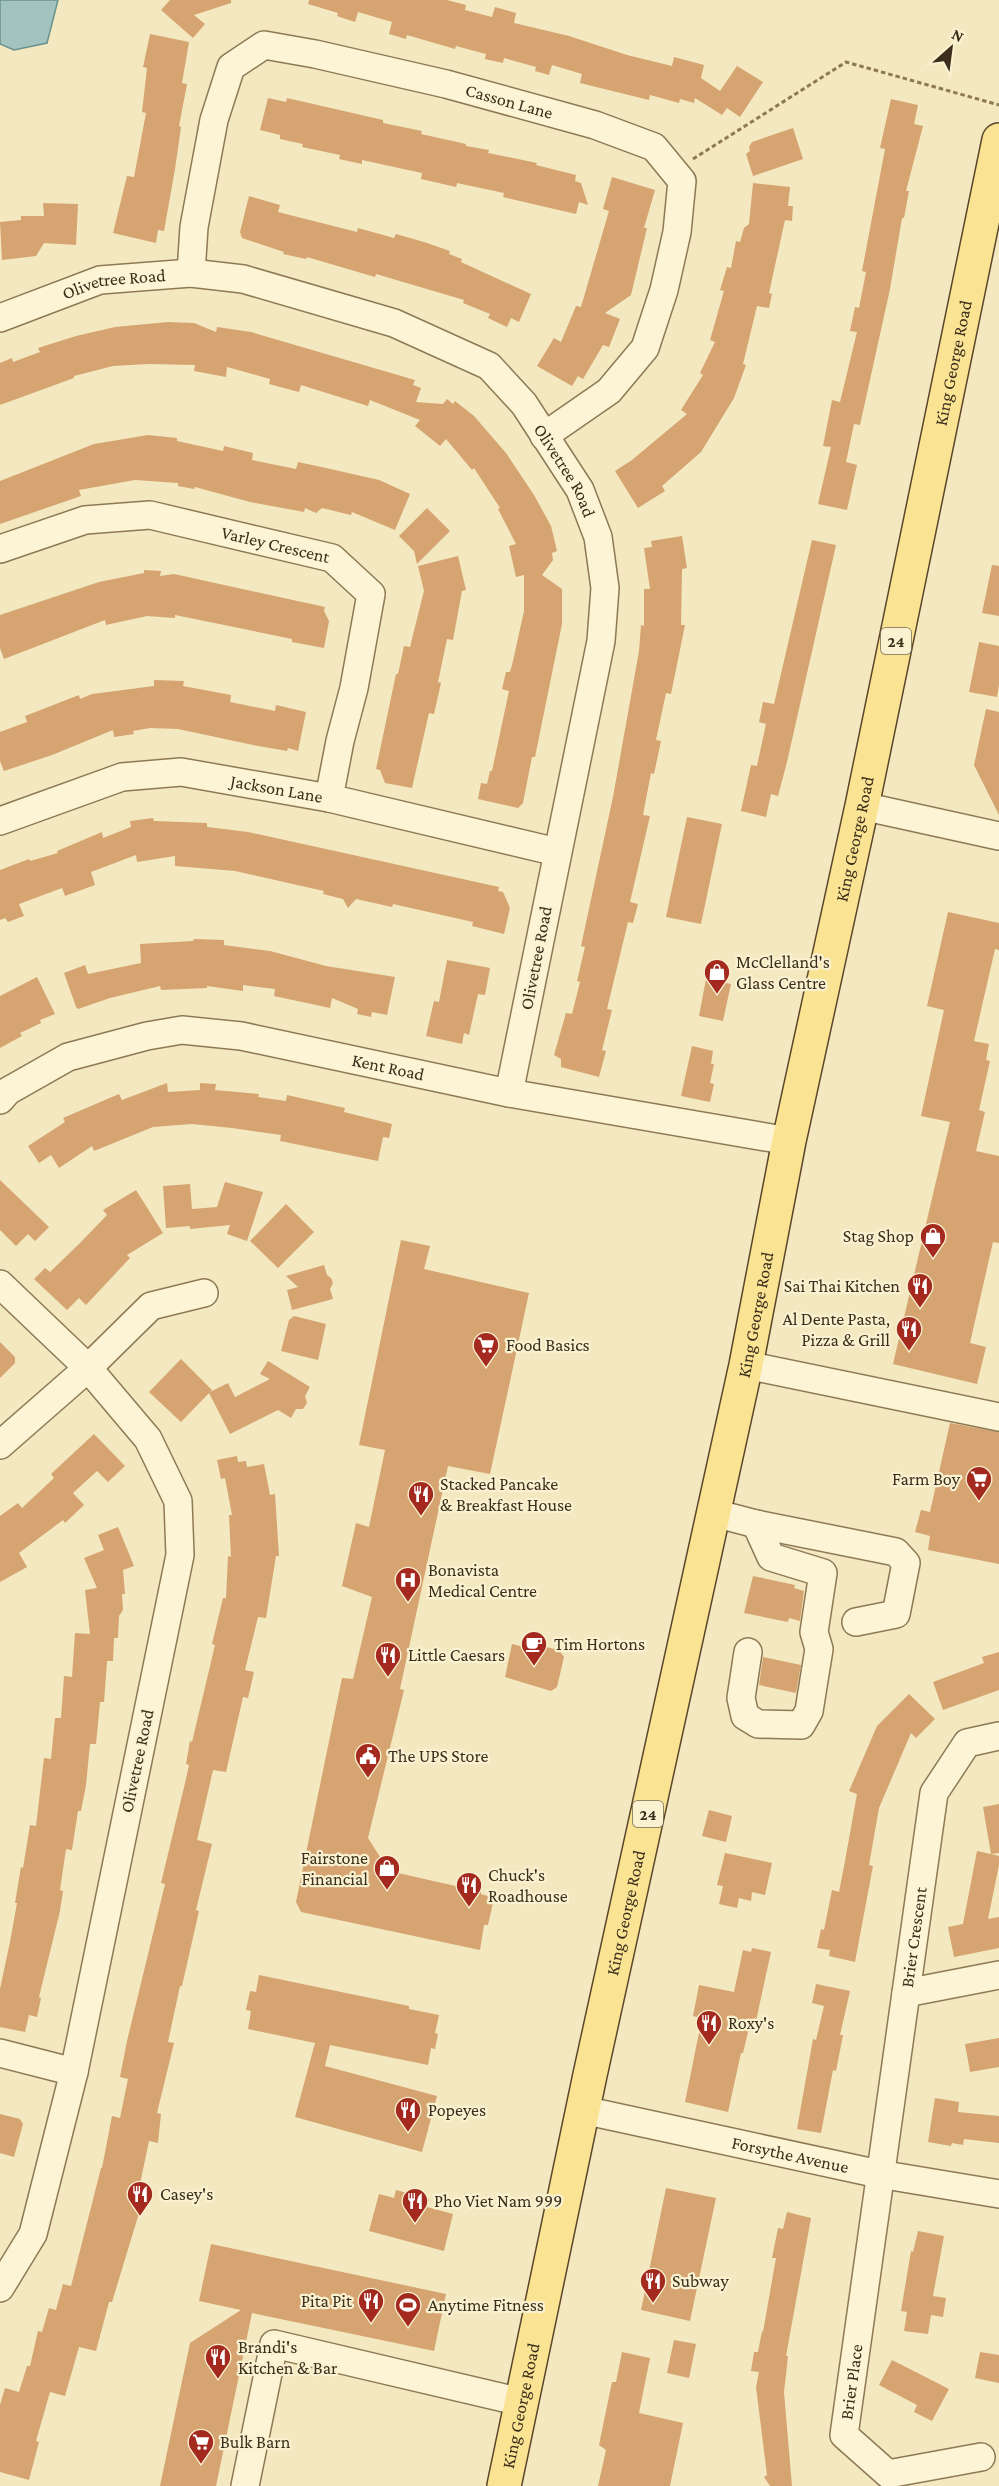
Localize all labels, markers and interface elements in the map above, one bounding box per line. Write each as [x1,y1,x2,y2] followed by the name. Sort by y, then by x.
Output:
[921,18,981,78] north arrow
[949,25,967,45] text: N
[463,80,555,123] street label: Casson Lane
[59,265,167,303] street label: Olivetree Road
[930,298,976,428] street label: King George Road
[530,420,600,520] street label: Olivetree Road
[219,522,333,567] street label: Varley Crescent
[881,628,911,654] road number: 24
[227,771,325,807] street label: Jackson Lane
[831,774,878,903] street label: King George Road
[516,904,556,1012] street label: Olivetree Road
[736,952,830,993] place label: McClelland's Glass Centre
[702,957,732,995] shop icon: McClelland's Glass Centre
[350,1050,427,1085] street label: Kent Road
[918,1221,948,1259] shop icon: Stag Shop
[843,1226,914,1246] place label: Stag Shop
[734,1250,778,1379] street label: King George Road
[905,1271,935,1309] restaurant icon: Sai Thai Kitchen
[784,1276,900,1296] place label: Sai Thai Kitchen
[782,1309,890,1350] place label: Al Dente Pasta, Pizza & Grill
[894,1314,924,1352] restaurant icon: Al Dente Pasta, Pizza & Grill
[471,1330,501,1368] supermarket icon: Food Basics
[506,1335,590,1355] place label: Food Basics
[964,1464,994,1502] supermarket icon: Farm Boy
[892,1469,961,1489] place label: Farm Boy
[440,1474,572,1515] place label: Stacked Pancake & Breakfast House
[406,1479,436,1517] restaurant icon: Stacked Pancake & Breakfast House
[428,1560,537,1601] place label: Bonavista Medical Centre
[393,1565,423,1603] hospital icon: Bonavista Medical Centre
[519,1629,549,1667] cafe icon: Tim Hortons
[554,1634,645,1654] place label: Tim Hortons
[373,1640,403,1678] restaurant icon: Little Caesars
[408,1645,505,1665] place label: Little Caesars
[116,1707,158,1815] street label: Olivetree Road
[353,1741,383,1779] public building icon: The UPS Store
[388,1746,488,1766] place label: The UPS Store
[633,1801,663,1827] road number: 24
[301,1848,368,1889] place label: Fairstone Financial
[602,1848,649,1977] street label: King George Road
[372,1853,402,1891] shop icon: Fairstone Financial
[488,1865,568,1906] place label: Chuck's Roadhouse
[454,1870,484,1908] restaurant icon: Chuck's Roadhouse
[897,1885,931,1989] street label: Brier Crescent
[694,2008,724,2046] restaurant icon: Roxy's
[728,2013,774,2033] place label: Roxy's
[393,2095,423,2133] restaurant icon: Popeyes
[428,2100,486,2120] place label: Popeyes
[730,2132,851,2177] street label: Forsythe Avenue
[125,2179,155,2217] restaurant icon: Casey's
[160,2184,213,2204] place label: Casey's
[400,2186,430,2224] restaurant icon: Pho Viet Nam 999
[434,2191,562,2211] place label: Pho Viet Nam 999
[638,2266,668,2304] restaurant icon: Subway
[672,2271,730,2291] place label: Subway
[356,2286,386,2324] restaurant icon: Pita Pit
[393,2290,423,2328] sports icon: Anytime Fitness
[301,2291,353,2311] place label: Pita Pit
[428,2295,544,2315] place label: Anytime Fitness
[238,2337,338,2378] place label: Brandi's Kitchen & Bar
[498,2341,544,2470] street label: King George Road
[203,2342,233,2380] restaurant icon: Brandi's Kitchen & Bar
[836,2343,867,2421] street label: Brier Place
[186,2427,216,2465] supermarket icon: Bulk Barn
[220,2432,291,2452] place label: Bulk Barn

